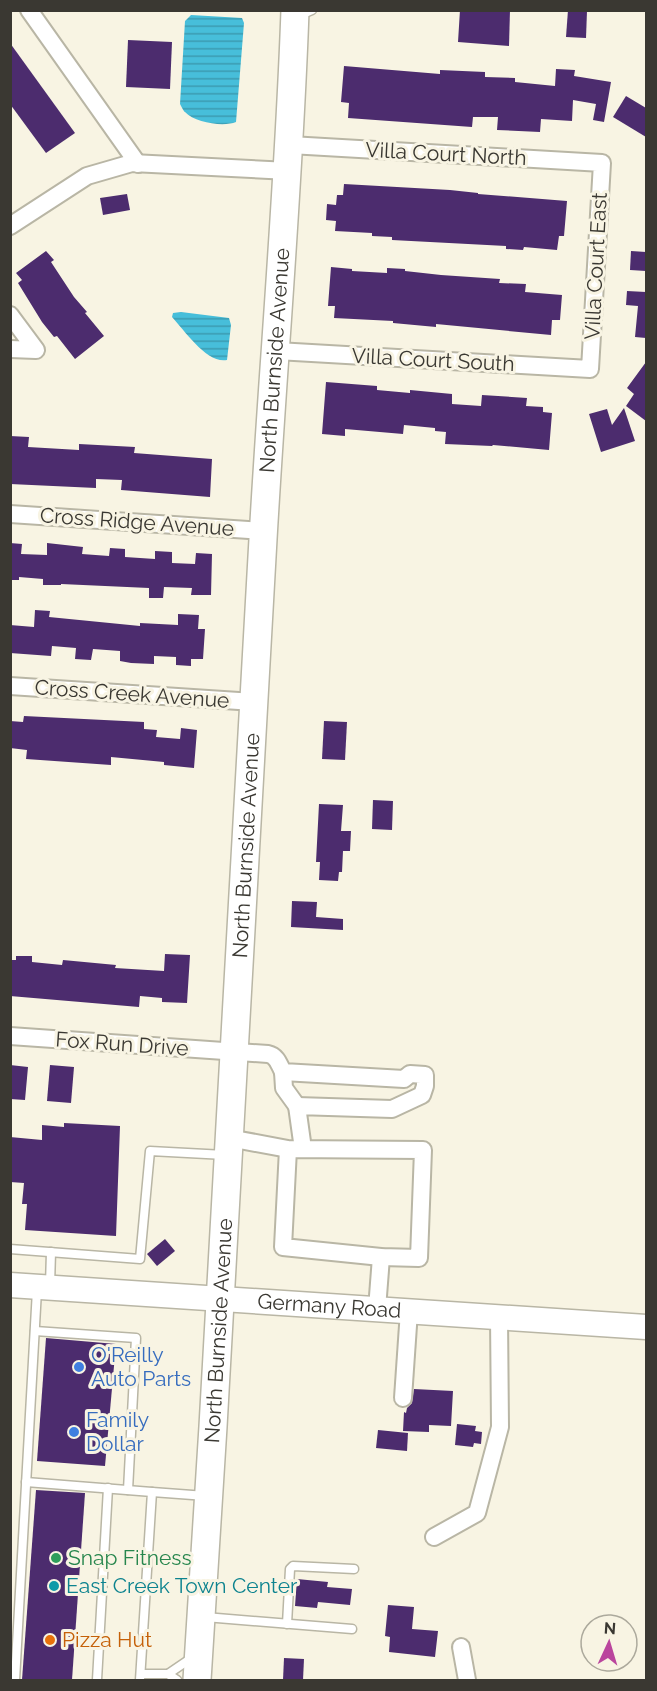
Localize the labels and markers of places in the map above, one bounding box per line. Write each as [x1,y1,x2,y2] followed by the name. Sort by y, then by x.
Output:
[91,1342,191,1391] place label: O'Reilly Auto Parts
[72,1360,86,1374] marker: O'Reilly Auto Parts
[86,1407,149,1456] place label: Family Dollar
[67,1425,81,1439] marker: Family Dollar
[68,1545,192,1570] place label: Snap Fitness
[49,1551,63,1565] marker: Snap Fitness
[66,1573,298,1598] place label: East Creek Town Center
[47,1579,61,1593] marker: East Creek Town Center
[62,1627,152,1652] place label: Pizza Hut
[43,1633,57,1647] marker: Pizza Hut

